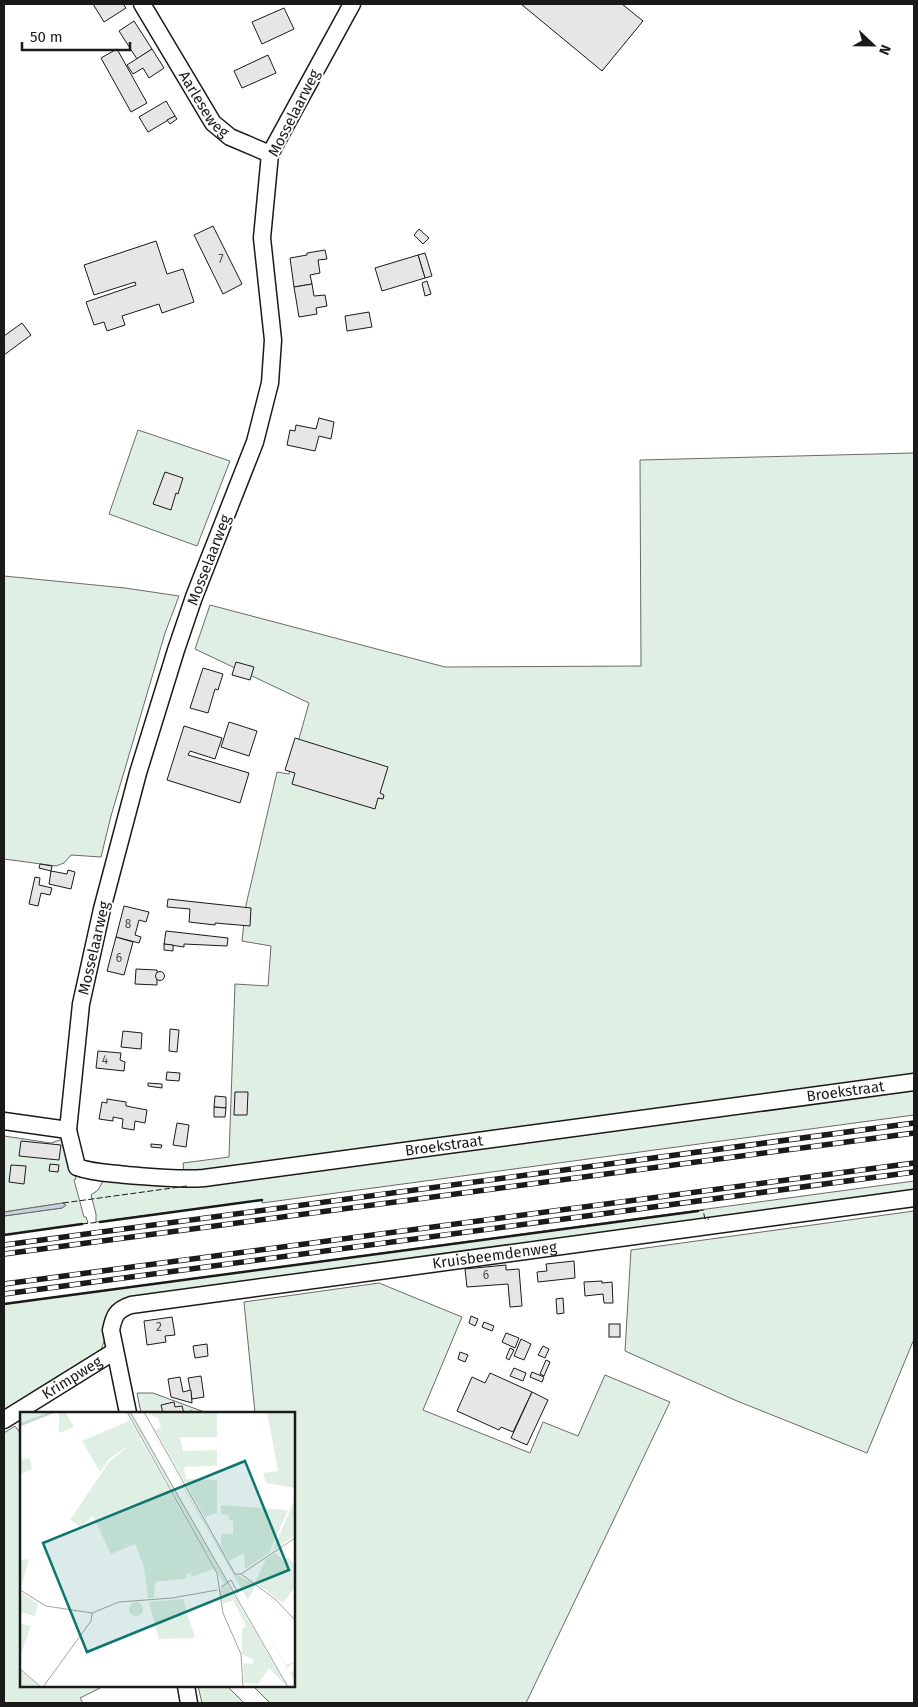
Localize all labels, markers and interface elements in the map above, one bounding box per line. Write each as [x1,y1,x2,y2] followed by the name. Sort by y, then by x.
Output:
[22,20,130,52] scale bar
[848,20,898,70] north arrow
[30,28,63,46] text: 50 m
[875,42,894,57] text: N
[264,66,324,160] street label: Mosselaarweg
[175,68,233,141] street label: Aarleseweg
[218,252,224,266] house number: 7
[183,512,235,608] street label: Mosselaarweg
[74,899,114,997] street label: Mosselaarweg
[125,917,132,931] house number: 8
[116,951,122,965] house number: 6
[102,1053,109,1067] house number: 4
[805,1077,886,1105] street label: Broekstraat
[404,1131,485,1160] street label: Broekstraat
[431,1238,558,1273] street label: Kruisbeemdenweg
[483,1268,489,1282] house number: 6
[156,1320,162,1334] house number: 2
[39,1352,105,1403] street label: Krimpweg
[20,1412,295,1687] inset map

